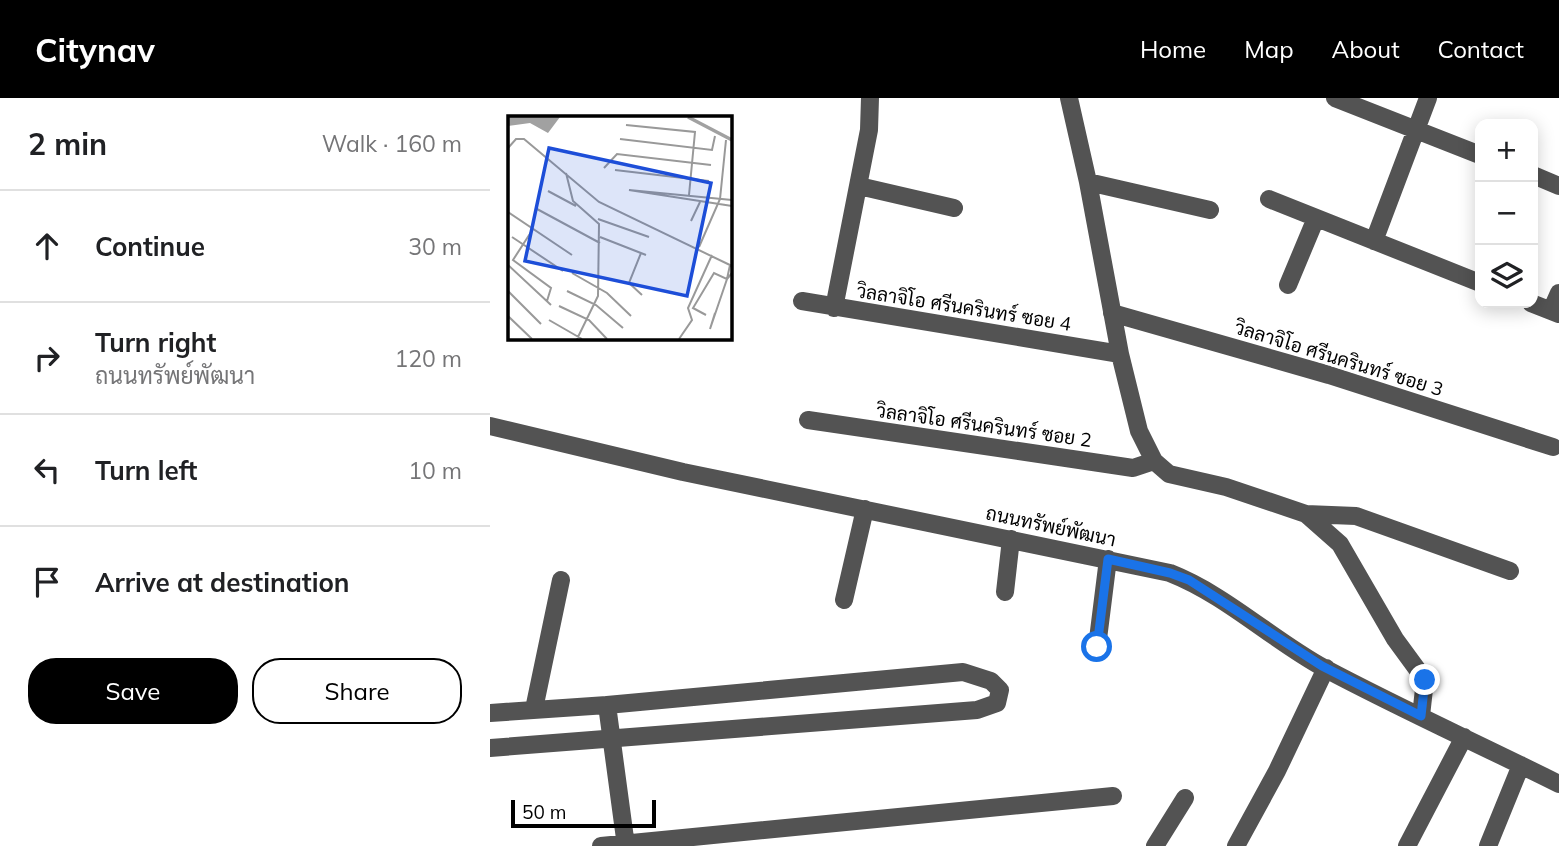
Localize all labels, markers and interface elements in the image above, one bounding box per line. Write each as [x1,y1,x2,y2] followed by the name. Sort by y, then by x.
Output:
[35,29,155,70] text: Citynav
[1140,34,1206,64] text: Home
[1244,34,1294,64] text: Map
[1332,34,1400,64] text: About
[1438,34,1524,64] text: Contact
[508,116,732,340] inset map
[1475,119,1538,308] map controls
[1475,119,1538,182] button: +
[28,125,107,163] text: 2 min
[322,129,462,158] text: Walk · 160 m
[1475,182,1538,245] button: −
[28,227,66,265] icon: ahead
[95,230,205,263] text: Continue
[408,232,462,261] text: 30 m
[1475,245,1538,308] button: layers
[854,278,1073,336] street label: วิลลาจิโอ ศรีนครินทร์ ซอย 4
[1231,315,1446,401] street label: วิลลาจิโอ ศรีนครินทร์ ซอย 3
[95,326,216,359] text: Turn right
[28,339,66,377] icon: right
[394,344,462,373] text: 120 m
[95,361,255,390] text: ถนนทรัพย์พัฒนา
[874,398,1093,452] street label: วิลลาจิโอ ศรีนครินทร์ ซอย 2
[28,451,66,489] icon: left
[95,454,197,487] text: Turn left
[408,456,462,485] text: 10 m
[984,501,1118,551] street label: ถนนทรัพย์พัฒนา
[28,563,66,601] icon: arrive
[95,566,350,599] text: Arrive at destination
[1081,631,1112,662] route start
[28,658,238,724] button: Save
[252,658,462,724] button: Share
[1409,664,1440,695] route end
[511,797,656,829] scale bar
[522,800,566,824] text: 50 m

